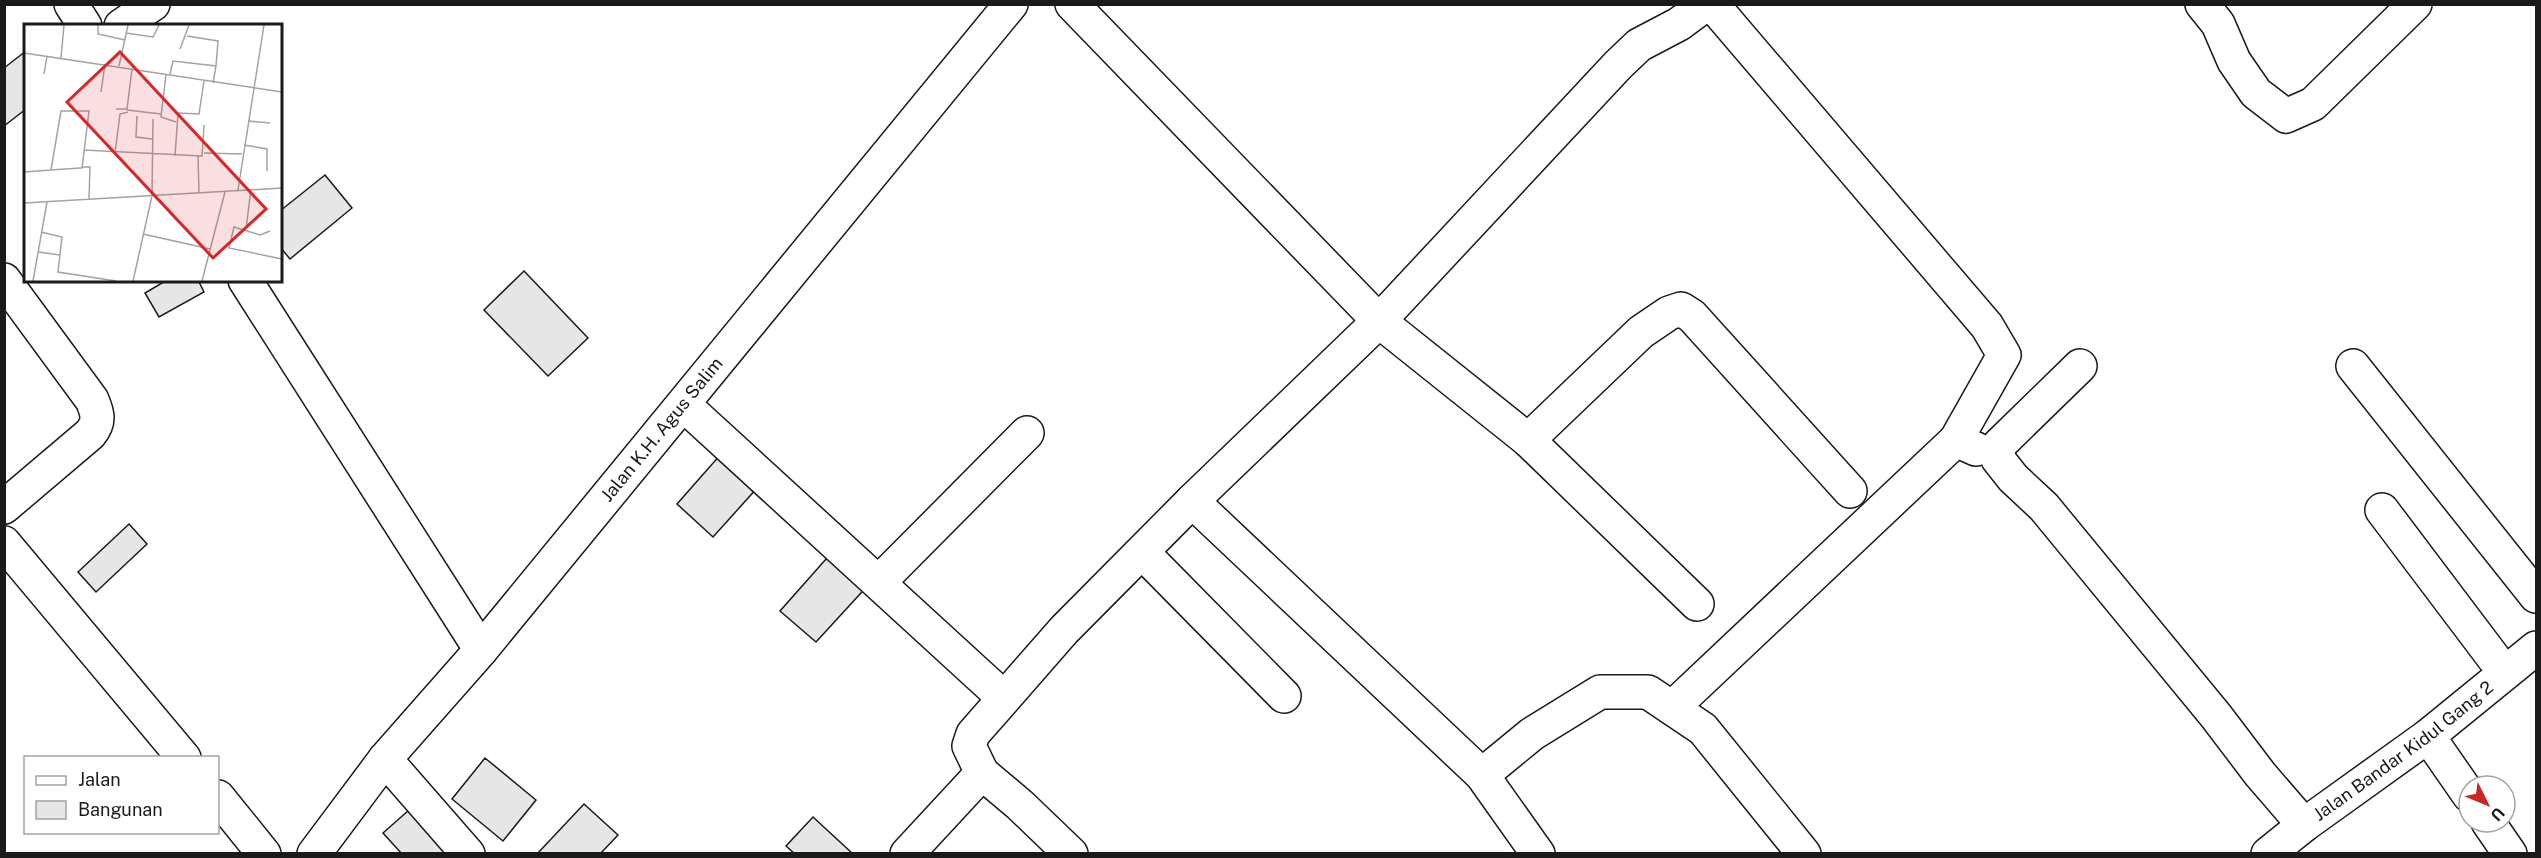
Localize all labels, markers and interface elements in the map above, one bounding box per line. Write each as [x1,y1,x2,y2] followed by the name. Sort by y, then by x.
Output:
[24,24,282,282] inset map
[596,353,727,506] street label: Jalan K.H. Agus Salim
[2309,676,2497,825] street label: Jalan Bandar Kidul Gang 2
[24,756,219,834] legend
[78,769,121,790] text: Jalan
[2457,774,2517,834] north arrow
[78,799,163,820] text: Bangunan
[2487,803,2509,825] text: U

